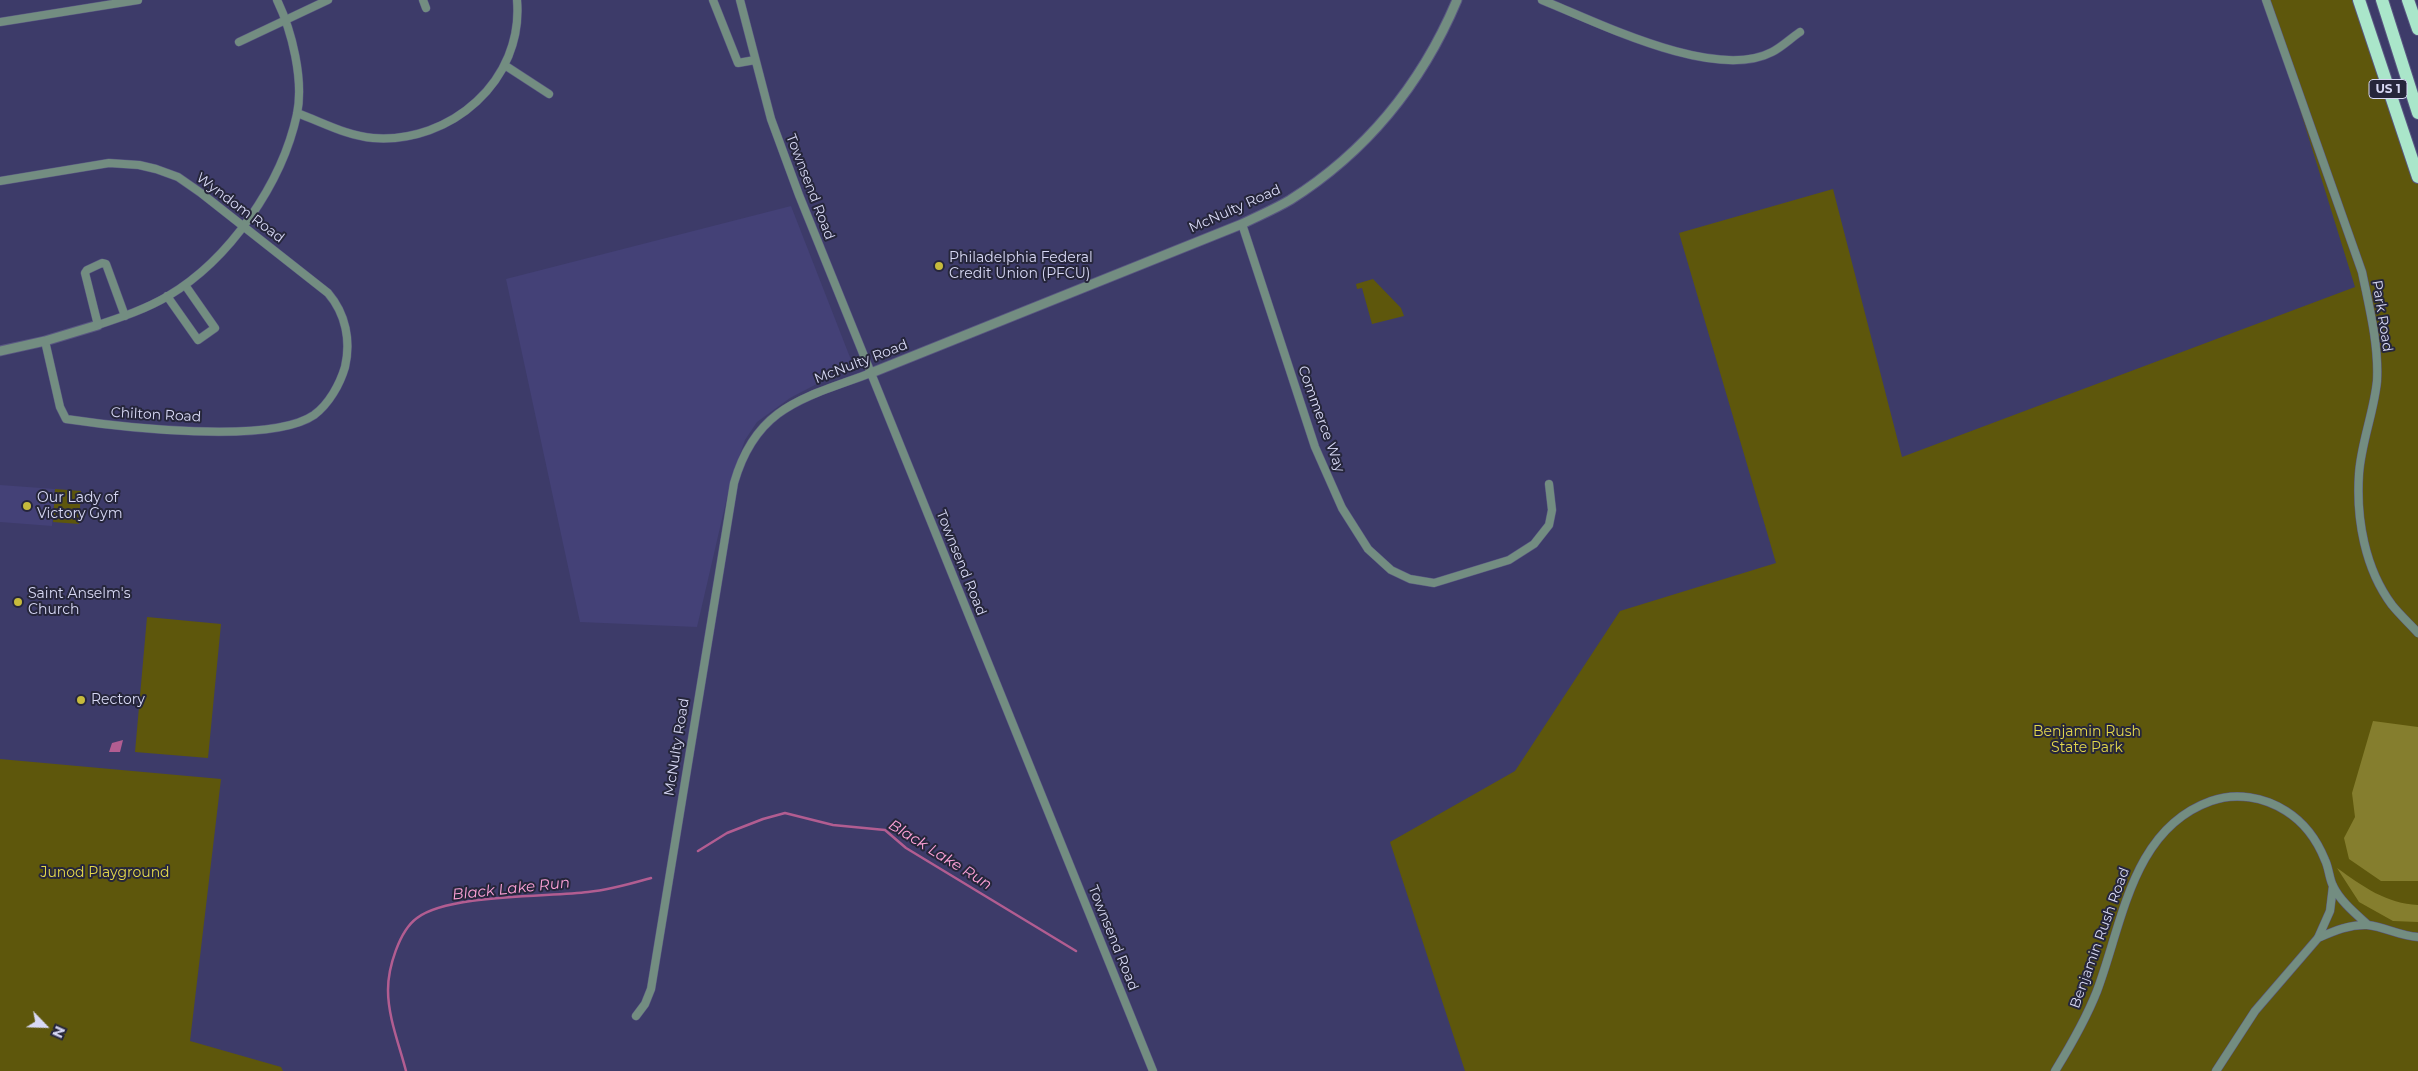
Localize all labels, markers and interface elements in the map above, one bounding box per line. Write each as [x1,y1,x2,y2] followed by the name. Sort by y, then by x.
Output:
[2369,80,2407,98] road number: US 1
[782,132,838,242] street label: Townsend Road
[193,169,287,247] street label: Wyndom Road
[1186,181,1284,237] street label: McNulty Road
[949,250,1093,282] place label: Philadelphia Federal Credit Union (PFCU)
[933,260,945,272] marker: Philadelphia Federal Credit Union (PFCU)
[2368,279,2396,353] street label: Park Road
[812,336,910,388] street label: McNulty Road
[1294,363,1348,475] street label: Commerce Way
[110,404,202,426] street label: Chilton Road
[37,490,122,522] place label: Our Lady of Victory Gym
[21,500,33,512] marker: Our Lady of Victory Gym
[932,508,990,618] street label: Townsend Road
[28,586,131,618] place label: Saint Anselm's Church
[12,596,24,608] marker: Saint Anselm's Church
[91,692,145,708] place label: Rectory
[75,694,87,706] marker: Rectory
[661,697,693,797] street label: McNulty Road
[2033,724,2141,756] park label: Benjamin Rush State Park
[885,816,995,894] water label: Black Lake Run
[40,865,170,881] park label: Junod Playground
[2067,865,2133,1011] street label: Benjamin Rush Road
[451,874,571,904] water label: Black Lake Run
[1084,883,1142,993] street label: Townsend Road
[20,1001,70,1051] north arrow
[48,1023,69,1041] text: N

